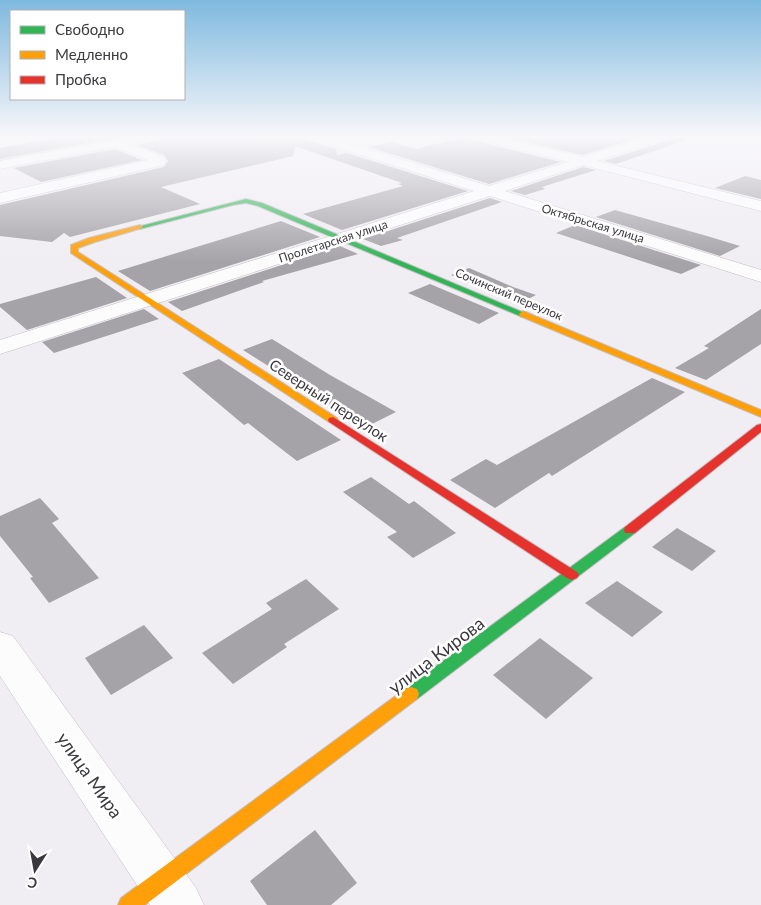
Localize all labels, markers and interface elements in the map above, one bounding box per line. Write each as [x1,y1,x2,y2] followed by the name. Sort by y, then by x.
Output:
[10,10,185,100] legend
[55,20,124,38] text: Свободно
[55,45,128,63] text: Медленно
[55,70,107,88] text: Пробка
[540,200,646,246] street label: Октябрьская улица
[277,216,389,266] street label: Пролетарская улица
[453,265,566,324] street label: Сочинский переулок
[266,355,392,445] street label: Северный переулок
[384,612,488,698] street label: улица Кирова
[52,728,128,822] street label: улица Мира
[10,845,60,895] north arrow
[26,874,39,892] text: С

